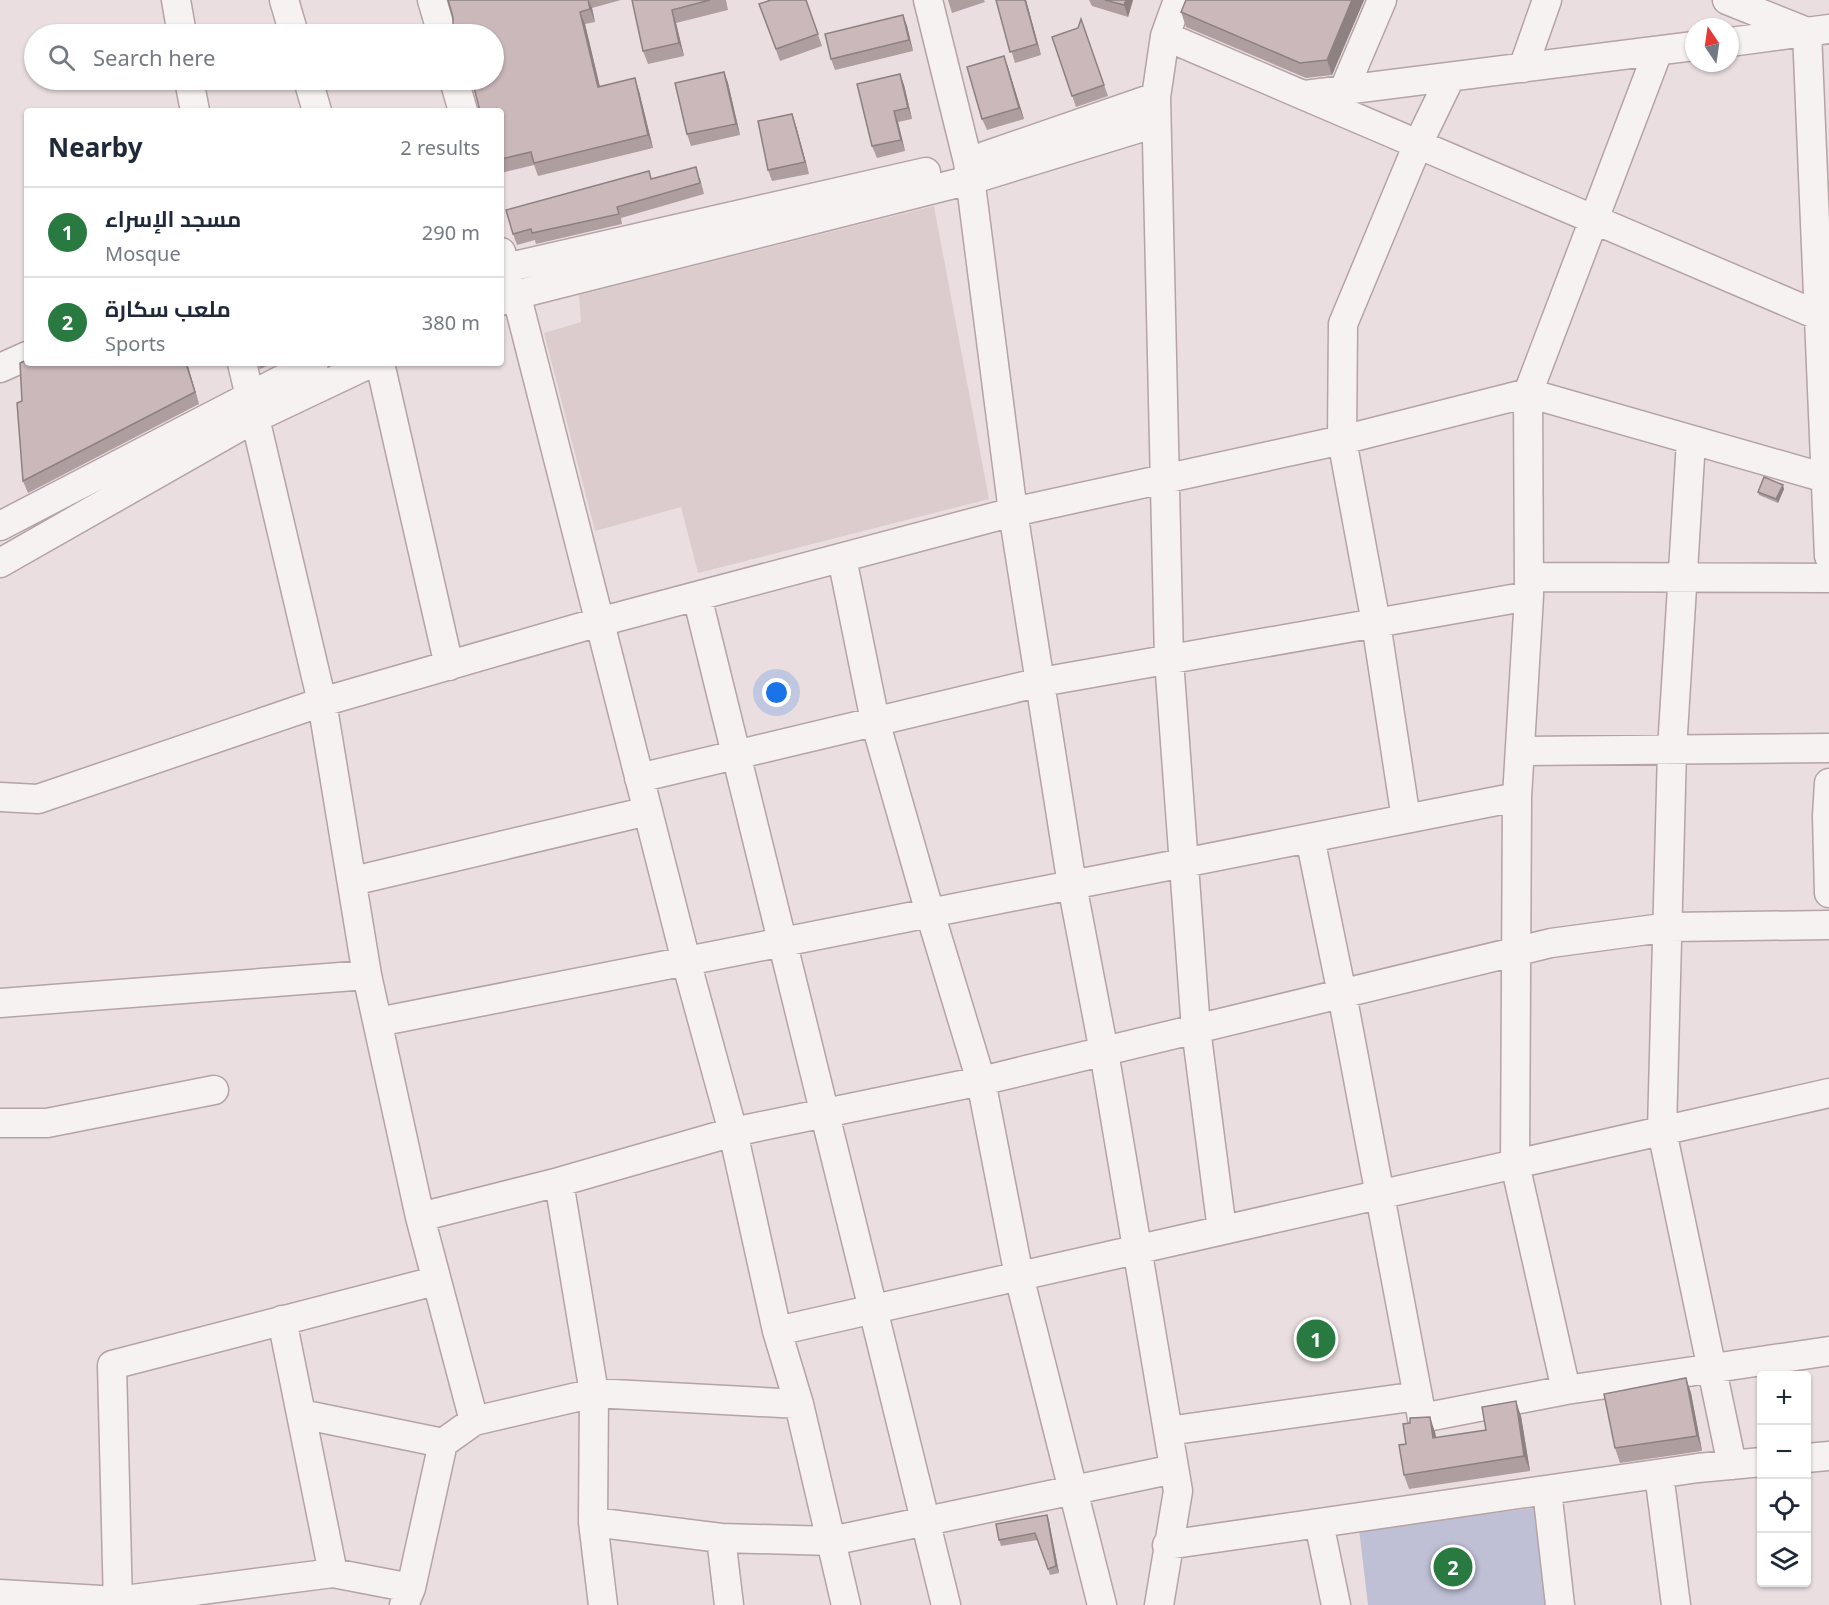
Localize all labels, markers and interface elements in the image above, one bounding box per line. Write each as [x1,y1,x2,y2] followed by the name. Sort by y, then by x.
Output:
[1685,18,1739,72] north arrow
[24,24,504,90] search box
[45,41,78,74] icon: search
[93,42,215,72] text: Search here
[48,129,143,165] text: Nearby
[400,134,480,161] text: 2 results
[105,203,241,233] text: مسجد الإسراء
[62,219,73,246] text: 1
[422,219,480,246] text: 290 m
[105,240,181,267] text: Mosque
[105,293,231,323] text: ملعب سكارة
[62,309,73,336] text: 2
[422,309,480,336] text: 380 m
[105,330,165,357] text: Sports
[762,678,791,707] your location
[1296,1316,1336,1362] pin: 1
[1757,1371,1811,1587] map controls
[1757,1371,1811,1425] button: +
[1757,1425,1811,1479] button: −
[1757,1479,1811,1533] button: locate
[1757,1533,1811,1587] button: layers
[1434,1544,1472,1590] pin: 2

